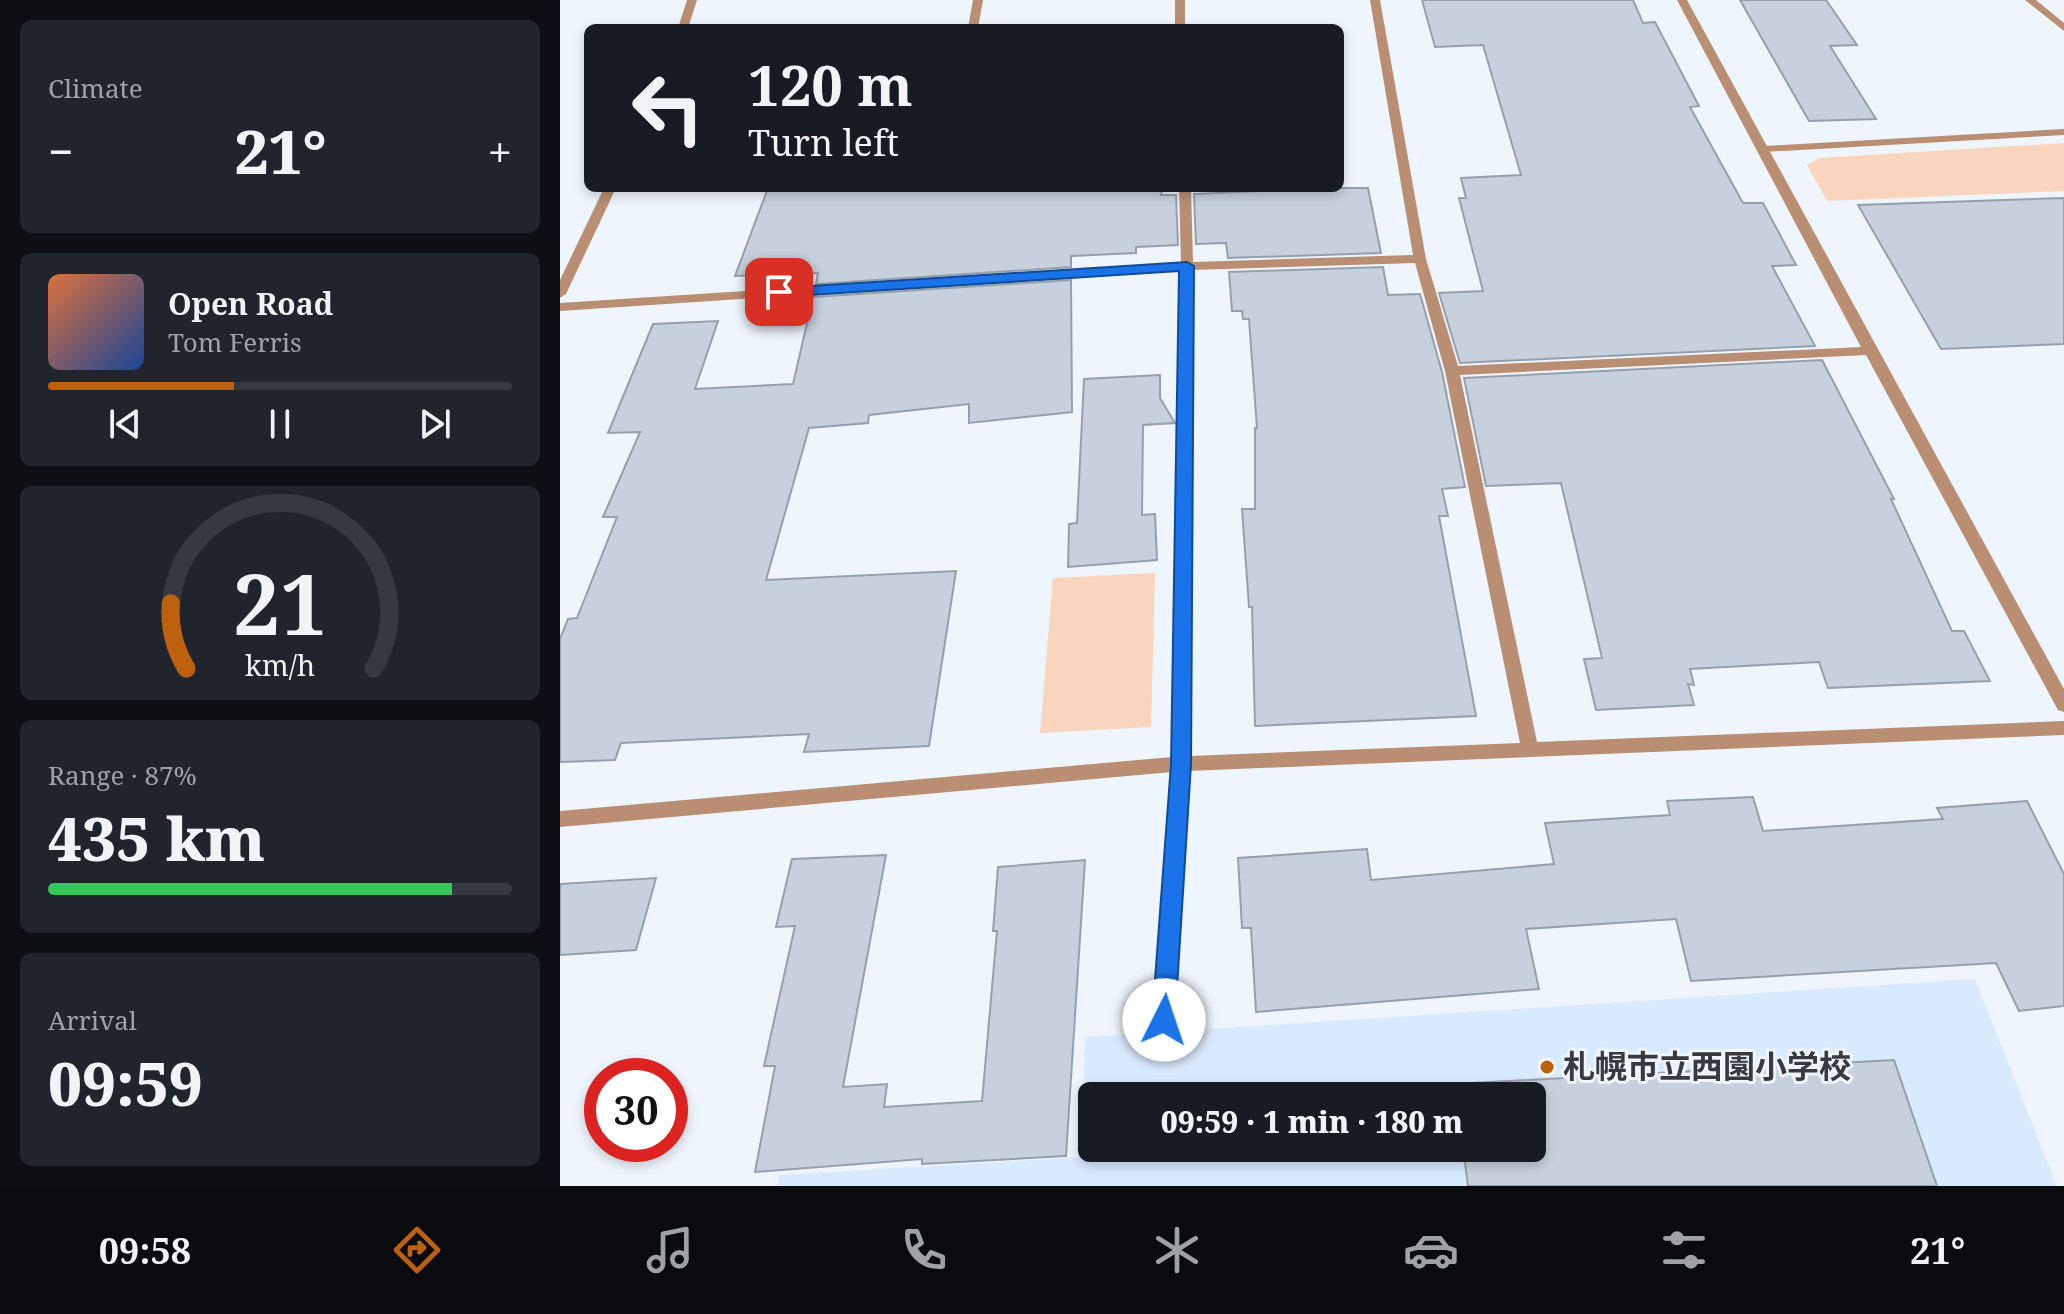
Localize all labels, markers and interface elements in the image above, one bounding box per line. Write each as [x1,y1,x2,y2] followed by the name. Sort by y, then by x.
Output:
[748,46,913,122] text: 120 m
[616,56,720,160] icon: left
[48,70,143,106] text: Climate
[234,110,326,192] text: 21°
[748,118,899,167] text: Turn left
[48,121,73,181] text: −
[487,121,512,181] text: +
[745,258,813,326] pin
[757,270,801,314] icon: arrive
[168,283,333,324] text: Open Road
[168,324,302,360] text: Tom Ferris
[103,402,147,446] icon: previous
[258,402,302,446] icon: pause
[413,402,457,446] icon: next
[233,546,327,659] text: 21
[245,645,315,684] text: km/h
[48,757,197,793] text: Range · 87%
[48,797,265,879] text: 435 km
[1122,978,1206,1062] position arrow
[48,1002,137,1038] text: Arrival
[48,1042,203,1124] text: 09:59
[1563,1044,1851,1087] place label: 札幌市立西園小学校
[584,1058,688,1162] speed limit sign: 30
[1538,1058,1556,1076] marker: 札幌市立西園小学校
[1161,1101,1463,1142] text: 09:59 · 1 min · 180 m
[389,1222,445,1278] icon: directions
[642,1222,698,1278] icon: music
[896,1222,952,1278] icon: phone
[1149,1222,1205,1278] icon: climate
[1403,1222,1459,1278] icon: car
[1656,1222,1712,1278] icon: filters
[99,1226,191,1275] text: 09:58
[1910,1226,1965,1275] text: 21°

